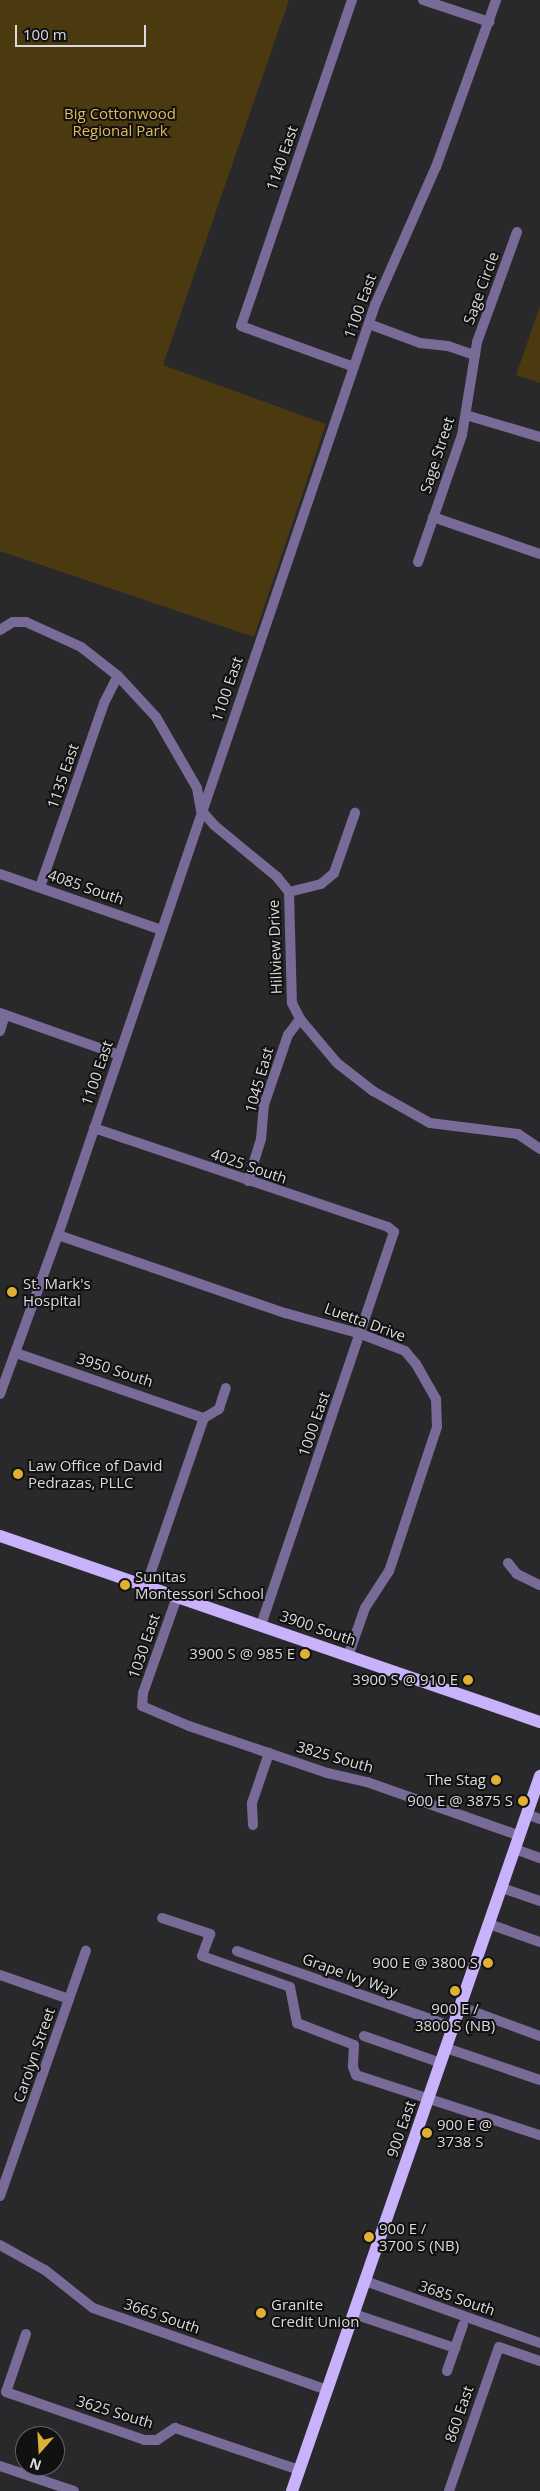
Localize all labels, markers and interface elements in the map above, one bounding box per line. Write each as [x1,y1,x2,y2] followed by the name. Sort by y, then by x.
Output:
[18,15,149,47] scale bar
[23,24,67,44] text: 100 m
[64,104,176,139] park label: Big Cottonwood Regional Park
[263,123,301,193] street label: 1140 East
[460,249,502,327] street label: Sage Circle
[340,271,380,341] street label: 1100 East
[416,415,458,495] street label: Sage Street
[208,654,246,724] street label: 1100 East
[44,741,82,811] street label: 1135 East
[46,866,126,908] street label: 4085 South
[264,900,286,994] street label: Hillview Drive
[78,1038,116,1108] street label: 1100 East
[241,1045,277,1115] street label: 1045 East
[209,1145,289,1187] street label: 4025 South
[23,1274,91,1309] place label: St. Mark's Hospital
[5,1285,19,1299] marker: St. Mark's Hospital
[322,1299,408,1345] street label: Luetta Drive
[75,1349,155,1391] street label: 3950 South
[295,1389,333,1459] street label: 1000 East
[28,1456,162,1491] place label: Law Office of David Pedrazas, PLLC
[12,1468,24,1480] marker: Law Office of David Pedrazas, PLLC
[135,1567,264,1602] place label: Sunitas Montessori School
[119,1579,131,1591] marker: Sunitas Montessori School
[278,1607,358,1649] street label: 3900 South
[125,1611,163,1681] street label: 1030 East
[189,1645,295,1663] place label: 3900 S @ 985 E
[299,1648,311,1660] marker: 3900 S @ 985 E
[352,1671,458,1689] place label: 3900 S @ 910 E
[462,1674,474,1686] marker: 3900 S @ 910 E
[294,1737,376,1777] street label: 3825 South
[426,1771,486,1789] place label: The Stag
[490,1774,502,1786] marker: The Stag
[407,1792,513,1810] place label: 900 E @ 3875 S
[517,1795,529,1807] marker: 900 E @ 3875 S
[300,1949,400,2001] street label: Grape Ivy Way
[372,1954,478,1972] place label: 900 E @ 3800 S
[482,1957,494,1969] marker: 900 E @ 3800 S
[449,1985,461,1997] marker: 900 E / 3800 S (NB)
[415,1999,495,2034] place label: 900 E / 3800 S (NB)
[9,2005,59,2105] street label: Carolyn Street
[383,2098,419,2160] street label: 900 East
[437,2115,492,2150] place label: 900 E @ 3738 S
[421,2127,433,2139] marker: 900 E @ 3738 S
[379,2219,459,2254] place label: 900 E / 3700 S (NB)
[363,2231,375,2243] marker: 900 E / 3700 S (NB)
[417,2277,497,2319] street label: 3685 South
[122,2295,202,2337] street label: 3665 South
[271,2295,359,2330] place label: Granite Credit Union
[255,2307,267,2319] marker: Granite Credit Union
[441,2383,477,2445] street label: 860 East
[75,2392,155,2432] street label: 3625 South
[15,2426,65,2476] north arrow
[27,2454,44,2476] text: N

